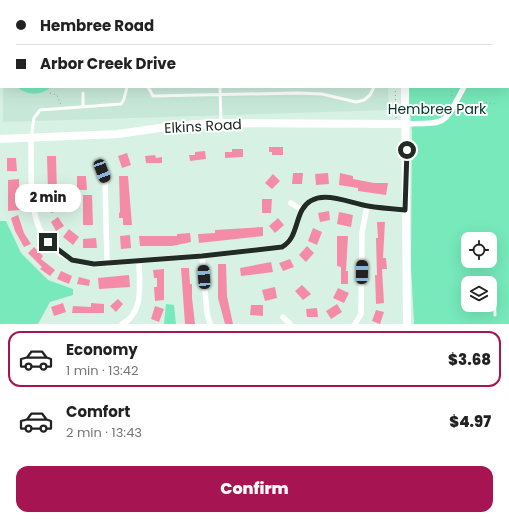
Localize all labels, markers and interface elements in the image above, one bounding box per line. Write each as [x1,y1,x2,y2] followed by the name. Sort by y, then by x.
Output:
[40,15,154,36] text: Hembree Road
[40,53,176,74] text: Arbor Creek Drive
[388,99,487,119] park label: Hembree Park
[164,114,242,138] street label: Elkins Road
[398,141,416,159] route start
[92,158,112,184] car
[15,184,81,212] callout: 2 min
[30,188,66,207] text: 2 min
[461,232,497,312] map controls
[461,232,497,268] button: locate
[39,233,57,251] route end
[356,260,368,284] car
[197,265,211,289] car
[461,276,497,312] button: layers
[66,339,138,360] text: Economy
[18,341,54,377] icon: car
[448,349,491,370] text: $3.68
[66,361,138,380] text: 1 min · 13:42
[66,401,130,422] text: Comfort
[18,403,54,439] icon: car
[449,411,491,432] text: $4.97
[66,423,142,442] text: 2 min · 13:43
[16,466,493,512] button: Confirm

